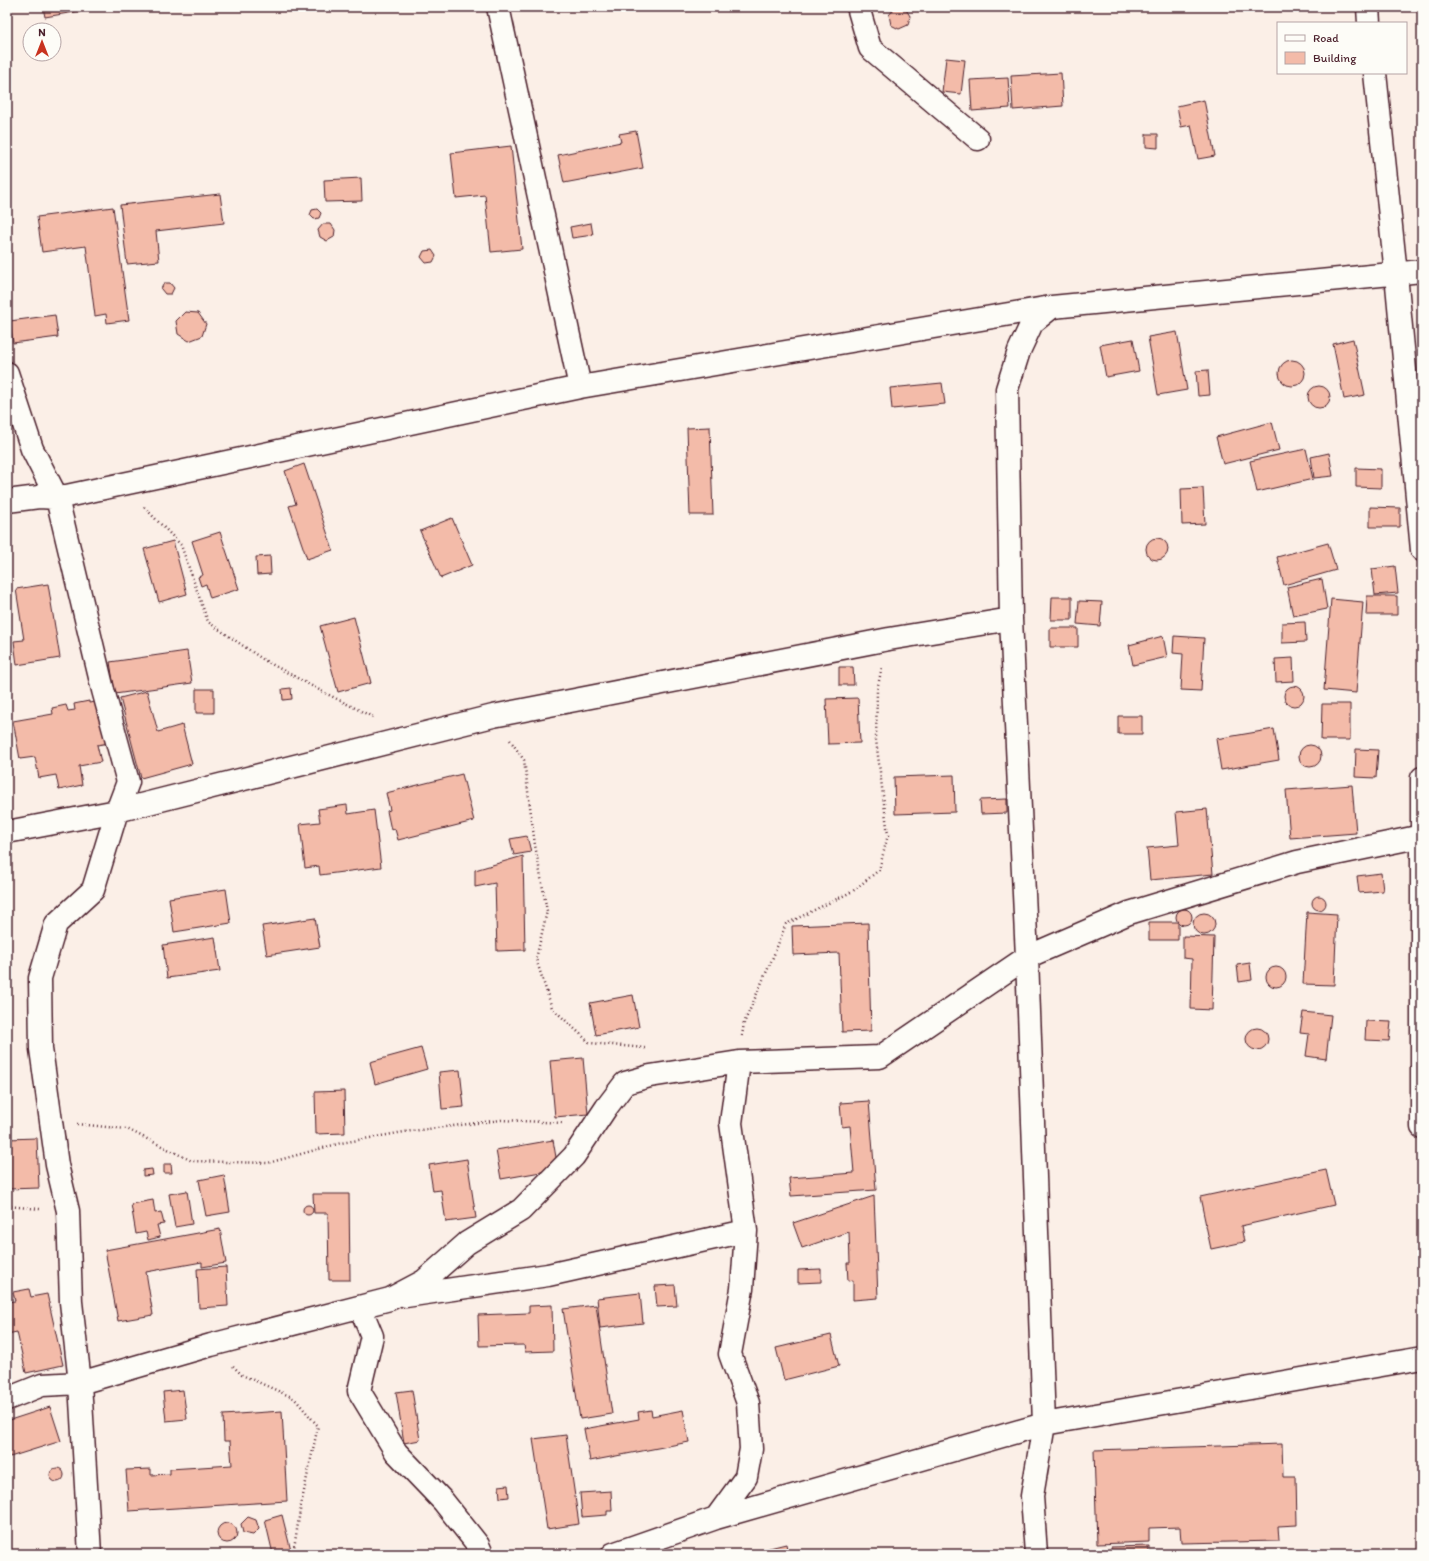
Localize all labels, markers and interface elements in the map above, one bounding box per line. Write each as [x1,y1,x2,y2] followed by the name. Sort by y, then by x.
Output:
[22,22,62,62] north arrow
[1277,22,1407,74] legend
[38,26,46,39] text: N
[1313,31,1339,45] text: Road
[1313,51,1357,65] text: Building

